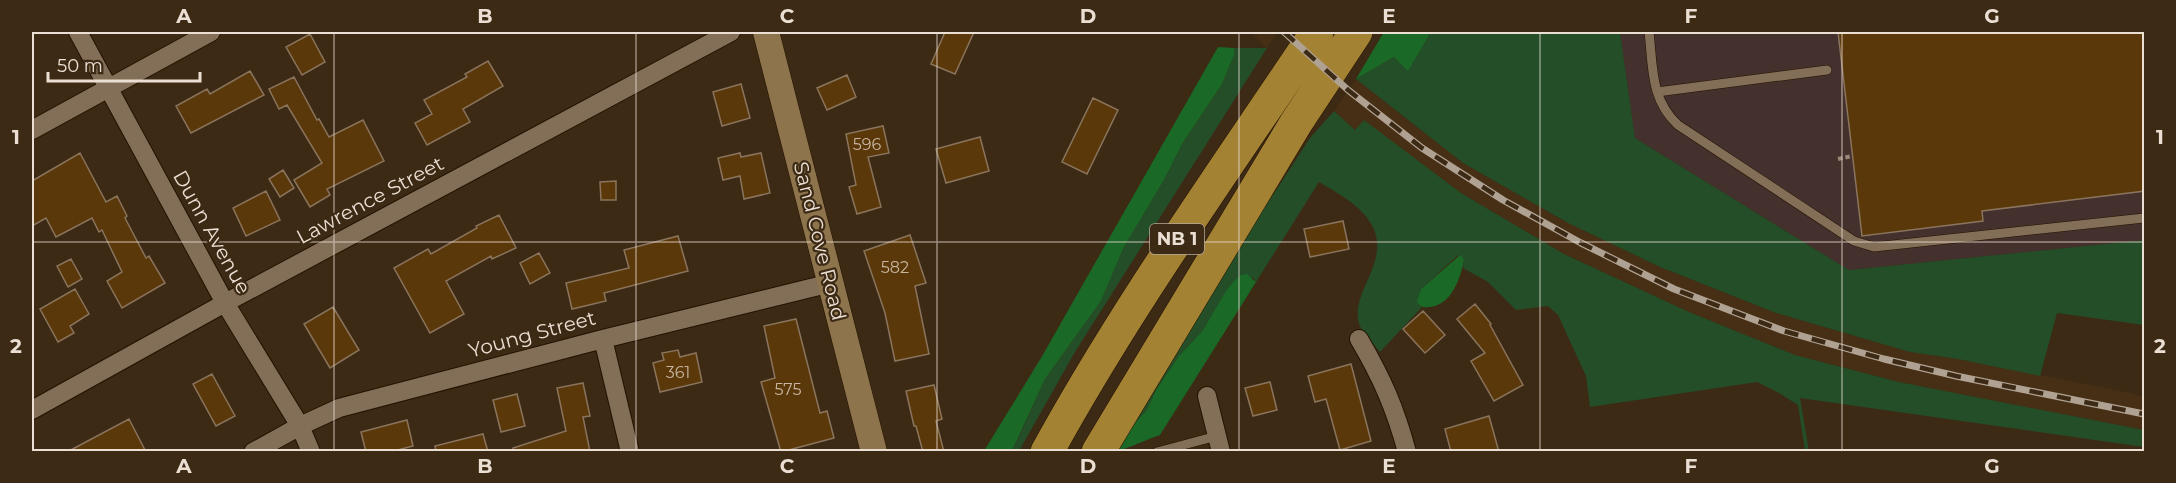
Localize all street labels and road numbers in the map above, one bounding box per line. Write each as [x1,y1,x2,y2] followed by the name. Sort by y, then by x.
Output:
[292,151,448,249] street label: Lawrence Street
[789,159,851,323] street label: Sand Cove Road
[168,166,256,298] street label: Dunn Avenue
[1150,224,1204,254] road number: NB 1
[466,306,598,362] street label: Young Street

